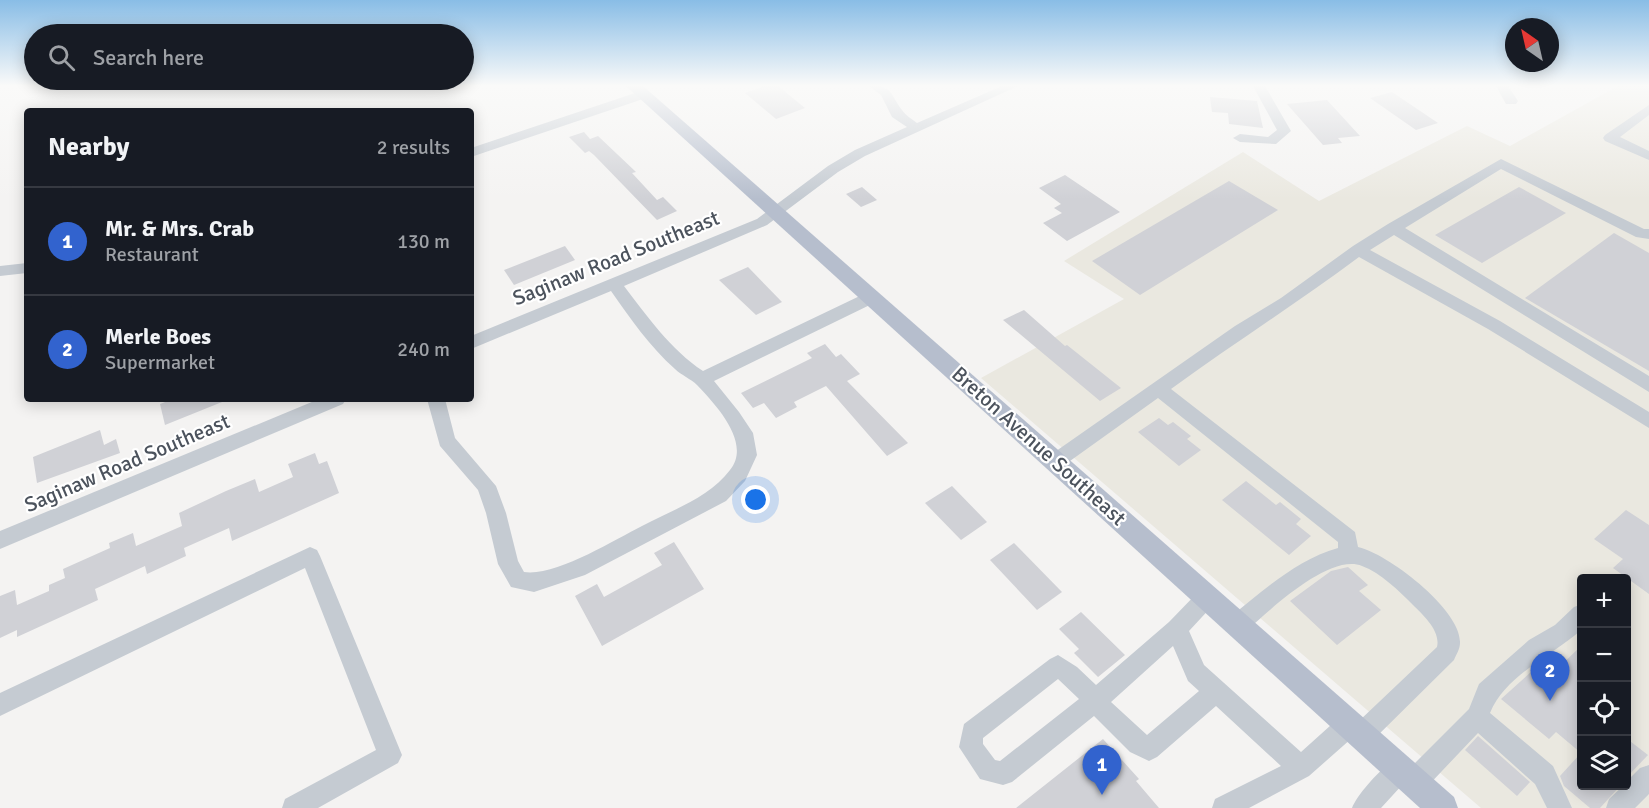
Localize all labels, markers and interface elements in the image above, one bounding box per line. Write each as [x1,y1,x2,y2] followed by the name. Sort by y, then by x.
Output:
[1505,18,1559,72] north arrow
[24,24,474,90] search box
[45,41,78,74] icon: search
[93,44,204,71] text: Search here
[48,131,129,163] text: Nearby
[377,135,450,160] text: 2 results
[509,205,723,311] street label: Saginaw Road Southeast
[105,215,254,242] text: Mr. & Mrs. Crab
[62,229,73,254] text: 1
[397,229,450,254] text: 130 m
[105,242,199,267] text: Restaurant
[105,323,211,350] text: Merle Boes
[62,337,73,362] text: 2
[397,337,450,362] text: 240 m
[105,350,215,375] text: Supermarket
[947,361,1131,531] street label: Breton Avenue Southeast
[20,408,234,518] street label: Saginaw Road Southeast
[741,485,770,514] your location
[1577,574,1631,790] map controls
[1577,574,1631,628] button: +
[1577,628,1631,682] button: −
[1530,652,1570,701] pin: 2
[1577,682,1631,736] button: locate
[1577,736,1631,790] button: layers
[1082,746,1122,795] pin: 1

